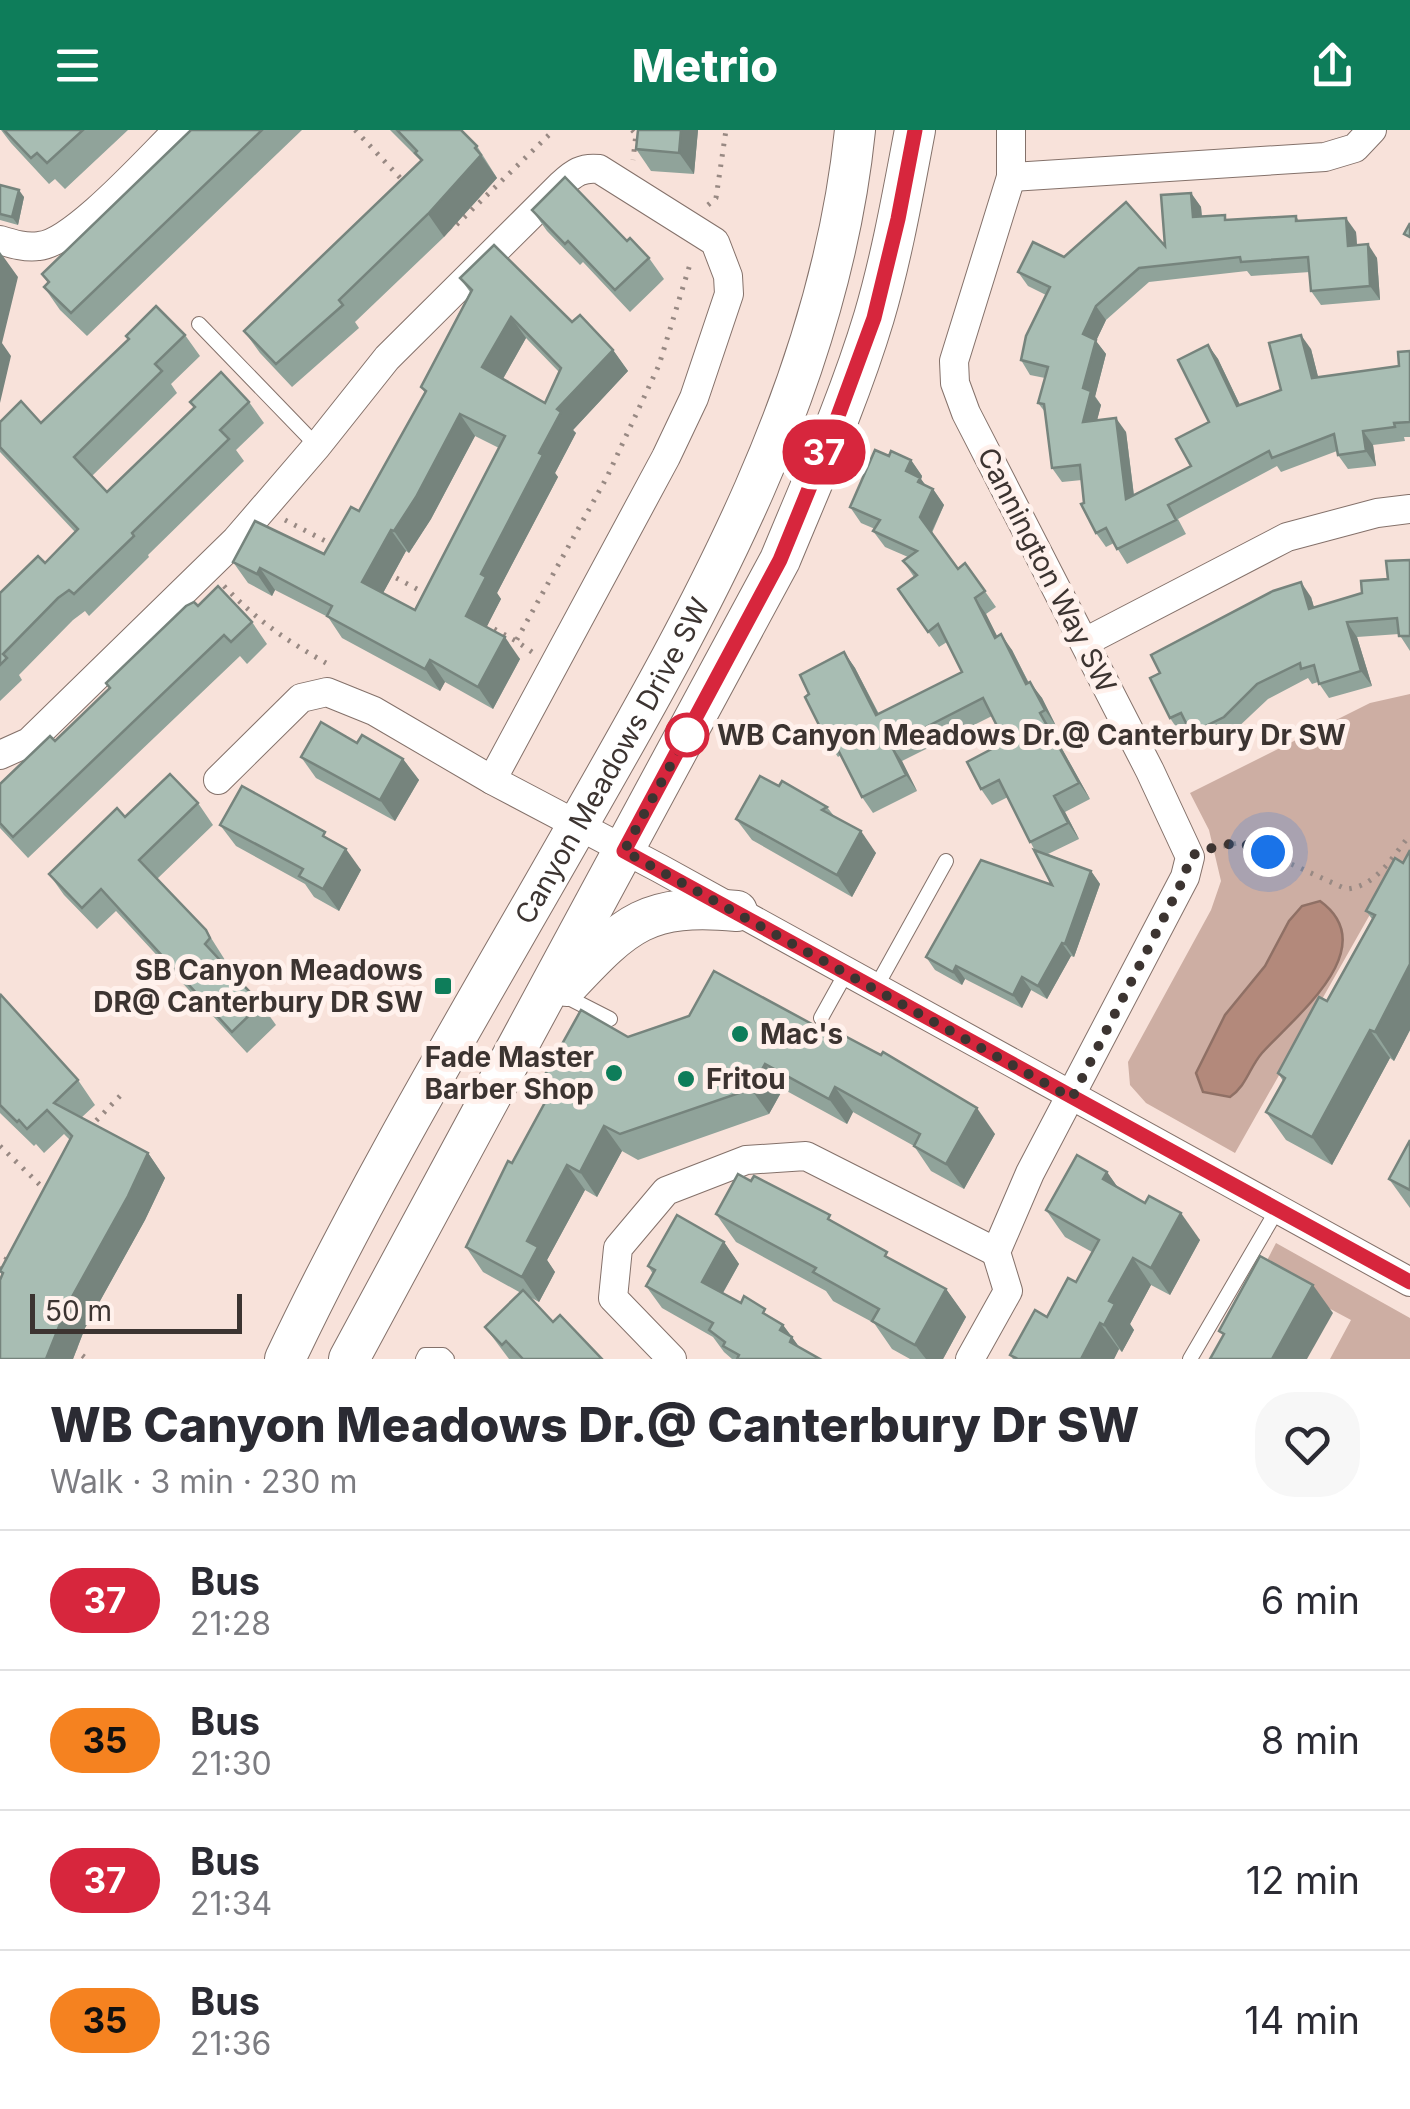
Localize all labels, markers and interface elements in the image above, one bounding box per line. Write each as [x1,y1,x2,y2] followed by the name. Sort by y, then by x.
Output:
[50,38,105,93] icon: menu
[632,38,778,93] text: Metrio
[1305,38,1360,93] icon: share
[779,420,869,484] line badge: 37
[803,431,845,473] text: 37
[970,442,1124,698] street label: Cannington Way SW
[508,592,717,930] street label: Canyon Meadows Drive SW
[666,714,708,756] marker: WB Canyon Meadows Dr.@ Canterbury Dr SW
[717,718,1346,752] place label: WB Canyon Meadows Dr.@ Canterbury Dr SW
[1243,827,1293,877] your location
[93,953,423,1019] place label: SB Canyon Meadows DR@ Canterbury DR SW
[432,975,454,997] marker: SB Canyon Meadows DR@ Canterbury DR SW
[760,1017,843,1051] place label: Mac's
[729,1023,751,1045] marker: Mac's
[424,1040,594,1106] place label: Fade Master Barber Shop
[603,1062,625,1084] marker: Fade Master Barber Shop
[706,1062,786,1096] place label: Fritou
[675,1068,697,1090] marker: Fritou
[30,1289,242,1334] scale bar
[45,1294,112,1328] text: 50 m
[1255,1392,1360,1497] button: heart
[50,1395,1139,1454] text: WB Canyon Meadows Dr.@ Canterbury Dr SW
[50,1462,358,1501] text: Walk · 3 min · 230 m
[190,1558,260,1604] text: Bus
[1261,1577,1360,1623] text: 6 min
[84,1579,126,1621] text: 37
[190,1604,271,1643] text: 21:28
[190,1698,260,1744] text: Bus
[1261,1717,1360,1763] text: 8 min
[83,1719,127,1761] text: 35
[190,1744,272,1783] text: 21:30
[190,1838,260,1884] text: Bus
[1246,1857,1360,1903] text: 12 min
[84,1859,126,1901] text: 37
[190,1884,272,1923] text: 21:34
[190,1978,260,2024] text: Bus
[1244,1997,1360,2043] text: 14 min
[83,1999,127,2041] text: 35
[190,2024,271,2063] text: 21:36

